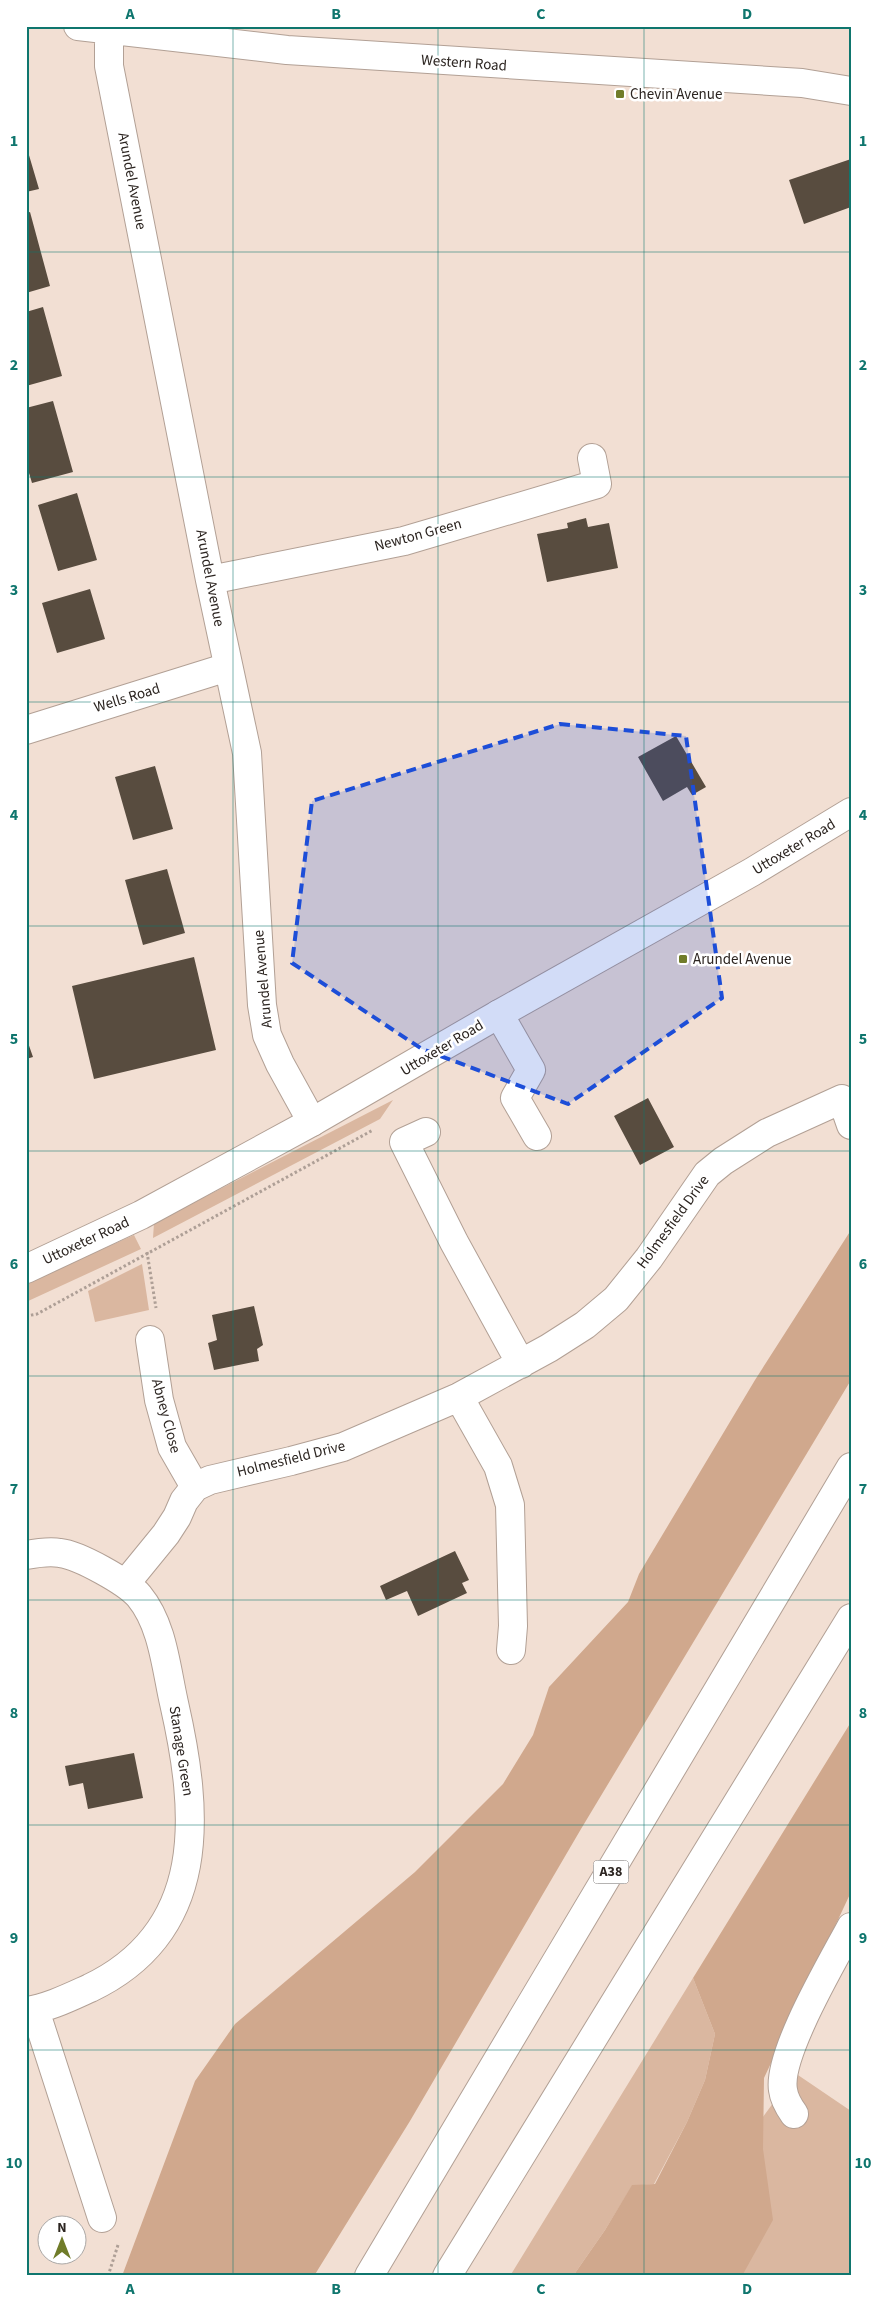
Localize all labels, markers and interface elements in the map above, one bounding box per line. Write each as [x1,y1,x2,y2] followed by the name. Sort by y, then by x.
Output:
[124,3,135,25] text: A
[331,3,341,25] text: B
[536,3,546,25] text: C
[742,3,752,25] text: D
[420,50,508,76] street label: Western Road
[630,84,722,105] place label: Chevin Avenue
[614,88,626,100] marker: Chevin Avenue
[10,130,18,152] text: 1
[859,130,867,152] text: 1
[112,131,152,231] street label: Arundel Avenue
[10,354,18,376] text: 2
[859,354,867,376] text: 2
[372,513,464,557] street label: Newton Green
[190,528,230,628] street label: Arundel Avenue
[10,579,18,601] text: 3
[859,579,867,601] text: 3
[91,678,163,718] street label: Wells Road
[10,804,19,826] text: 4
[859,804,868,826] text: 4
[748,814,840,880] street label: Uttoxeter Road
[248,929,278,1029] street label: Arundel Avenue
[693,949,792,970] place label: Arundel Avenue
[677,953,689,965] marker: Arundel Avenue
[396,1015,488,1081] street label: Uttoxeter Road
[10,1028,18,1050] text: 5
[859,1028,867,1050] text: 5
[632,1171,714,1273] street label: Holmesfield Drive
[39,1212,133,1270] street label: Uttoxeter Road
[10,1253,18,1275] text: 6
[859,1253,867,1275] text: 6
[146,1376,186,1456] street label: Abney Close
[235,1435,347,1483] street label: Holmesfield Drive
[10,1478,18,1500] text: 7
[859,1478,867,1500] text: 7
[10,1702,18,1724] text: 8
[859,1702,867,1724] text: 8
[164,1704,198,1798] street label: Stanage Green
[594,1860,628,1884] road number: A38
[10,1927,18,1949] text: 9
[859,1927,867,1949] text: 9
[6,2152,22,2174] text: 10
[855,2152,871,2174] text: 10
[38,2214,88,2264] north arrow
[57,2218,67,2238] text: N
[124,2278,135,2300] text: A
[331,2278,341,2300] text: B
[536,2278,546,2300] text: C
[742,2278,752,2300] text: D

